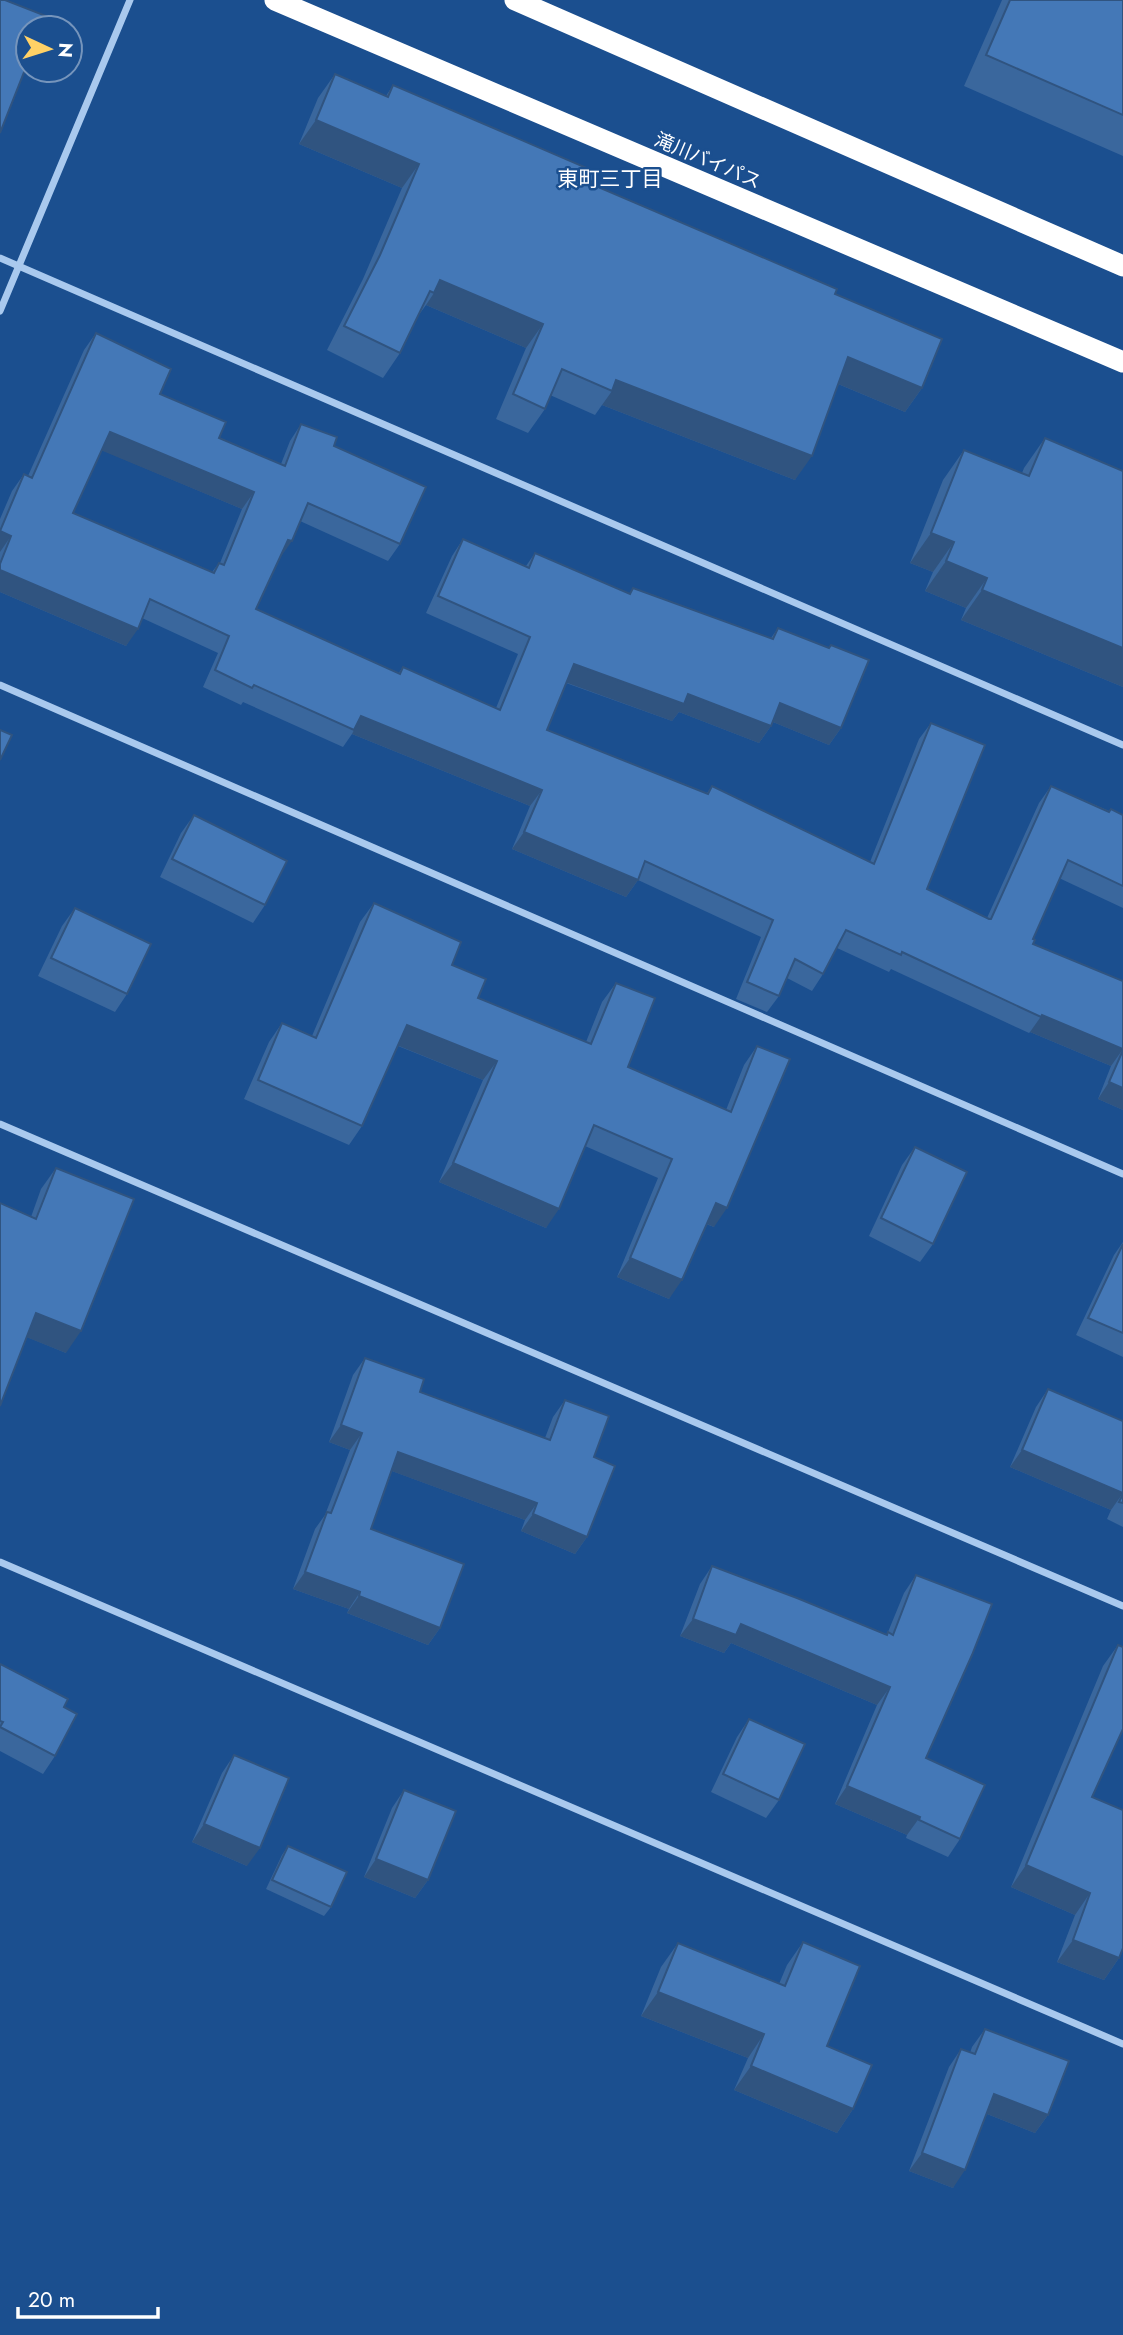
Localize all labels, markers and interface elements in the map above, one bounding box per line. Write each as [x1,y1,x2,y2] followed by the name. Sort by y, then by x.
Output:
[14,14,84,84] north arrow
[51,42,79,59] text: N
[650,126,765,195] street label: 滝川バイパス
[558,164,663,194] district label: 東町三丁目
[18,2276,158,2320] scale bar
[28,2285,75,2315] text: 20 m

